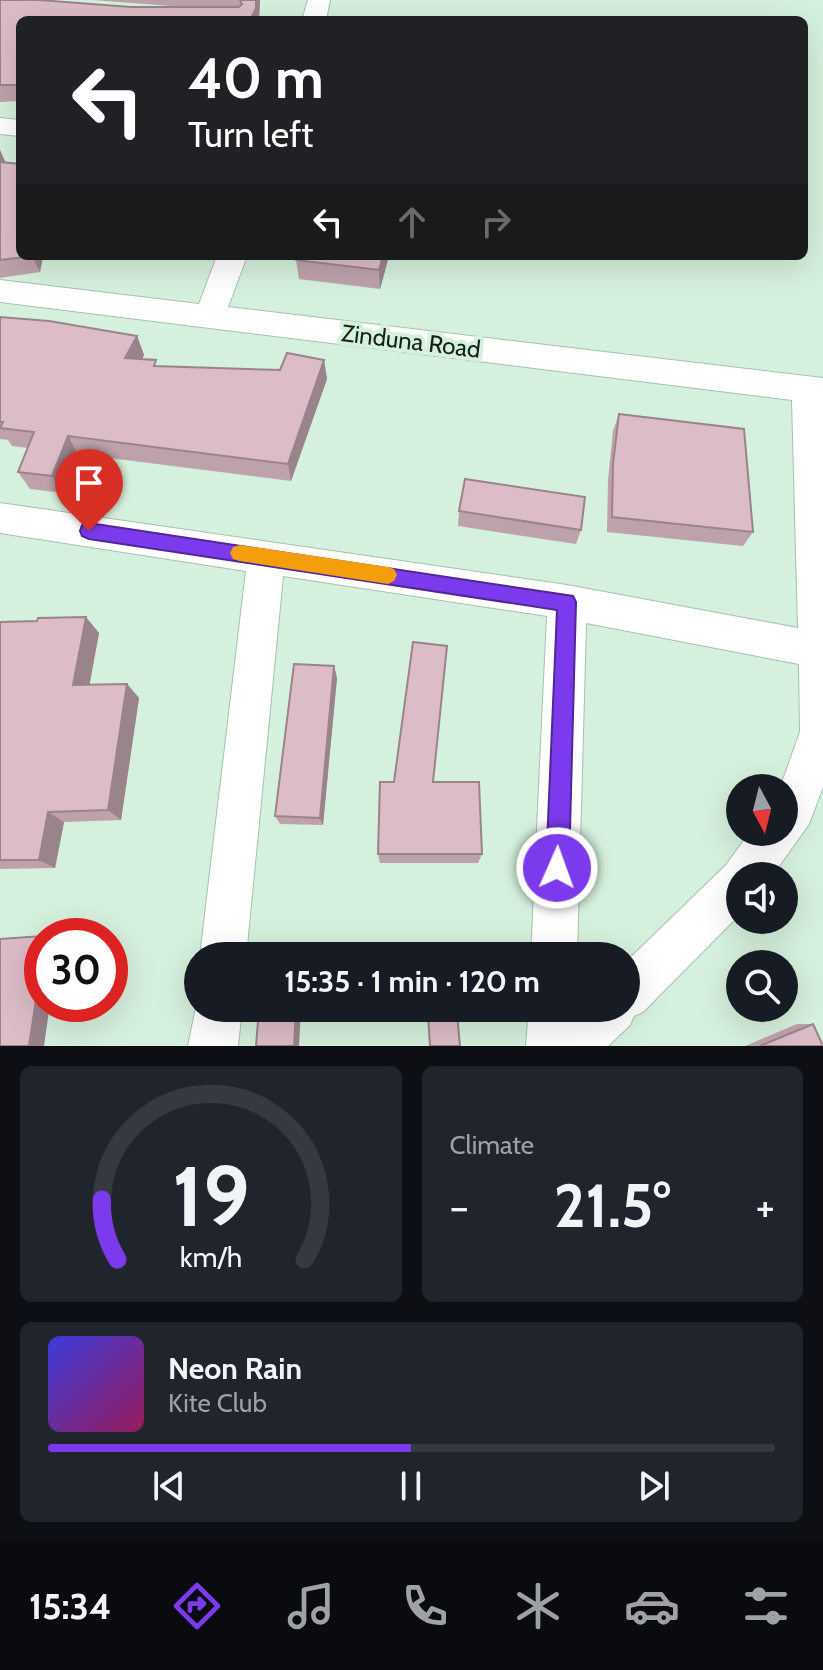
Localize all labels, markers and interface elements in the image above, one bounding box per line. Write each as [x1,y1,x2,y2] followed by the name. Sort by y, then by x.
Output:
[188,44,324,112] text: 40 m
[56,48,160,152] icon: left
[188,112,313,156] text: Turn left
[306,200,350,244] icon: left
[390,200,434,244] icon: ahead
[474,200,518,244] icon: right
[340,318,482,364] street label: Zinduna Road
[55,449,123,531] pin
[67,461,111,505] icon: arrive
[726,774,798,846] north arrow
[726,774,798,1022] map controls
[515,826,599,910] position arrow
[726,862,798,934] button: sound
[24,918,128,1022] speed limit sign: 30
[726,950,798,1022] button: search
[284,963,540,1000] text: 15:35 · 1 min · 120 m
[450,1129,534,1161] text: Climate
[172,1146,249,1247] text: 19
[554,1169,671,1242] text: 21.5°
[450,1180,469,1233] text: −
[756,1180,775,1233] text: +
[179,1239,242,1274] text: km/h
[168,1350,302,1387] text: Neon Rain
[168,1387,267,1419] text: Kite Club
[147,1464,191,1508] icon: previous
[389,1464,433,1508] icon: pause
[632,1464,676,1508] icon: next
[169,1578,225,1634] icon: directions
[283,1578,339,1634] icon: music
[397,1578,453,1634] icon: phone
[510,1578,566,1634] icon: climate
[624,1578,680,1634] icon: car
[738,1578,794,1634] icon: filters
[29,1584,111,1628] text: 15:34

